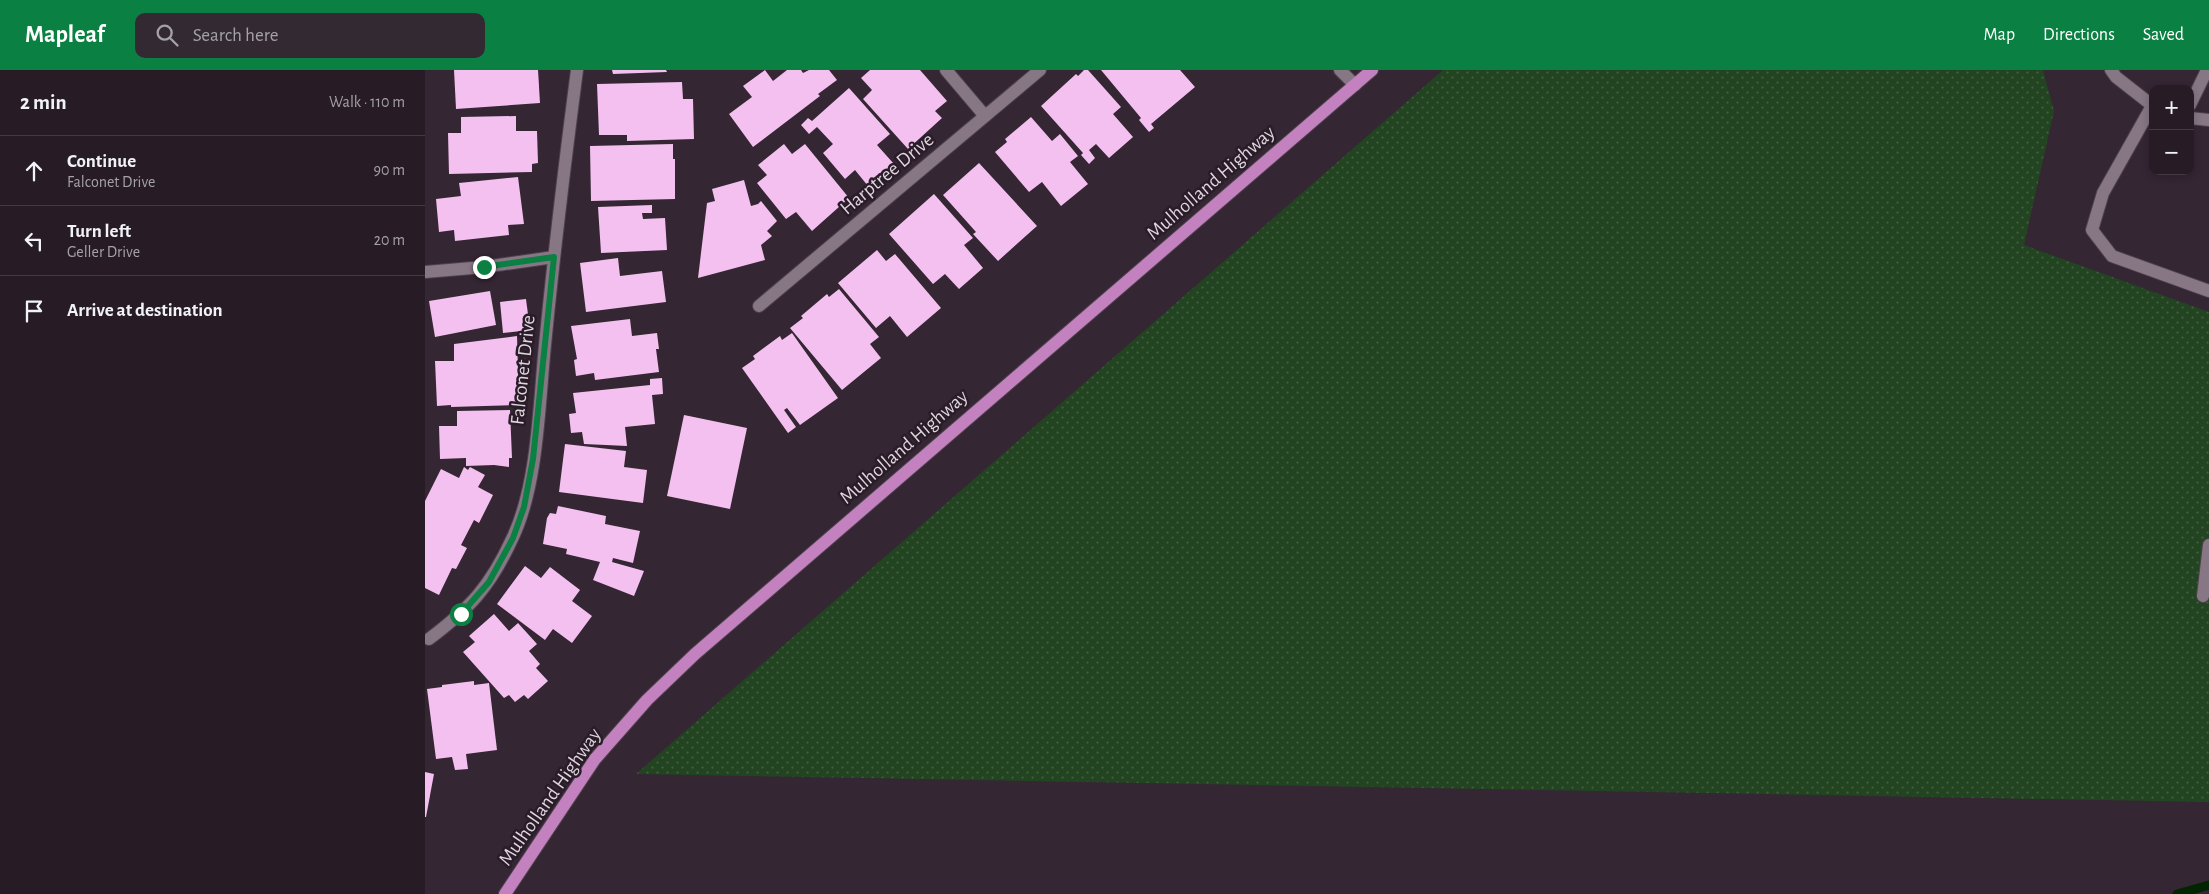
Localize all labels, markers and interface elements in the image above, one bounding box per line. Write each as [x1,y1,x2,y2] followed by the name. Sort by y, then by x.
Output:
[135,13,485,58] search box
[153,21,181,49] icon: search
[25,23,105,47] text: Mapleaf
[193,26,279,45] text: Search here
[1984,26,2015,44] text: Map
[2043,26,2115,44] text: Directions
[2143,26,2184,44] text: Saved
[2149,85,2194,175] map controls
[2149,85,2194,130] button: +
[20,92,67,113] text: 2 min
[329,94,405,110] text: Walk · 110 m
[1143,122,1279,244] street label: Mulholland Highway
[836,129,938,219] street label: Harptree Drive
[2149,130,2194,175] button: −
[67,152,136,171] text: Continue
[20,157,48,185] icon: ahead
[374,162,405,178] text: 90 m
[67,174,155,190] text: Falconet Drive
[67,222,131,241] text: Turn left
[20,227,48,255] icon: left
[374,232,405,248] text: 20 m
[67,244,140,260] text: Geller Drive
[473,256,496,279] route end
[20,297,48,325] icon: arrive
[67,301,223,320] text: Arrive at destination
[507,314,539,426] street label: Falconet Drive
[836,386,972,508] street label: Mulholland Highway
[450,603,473,626] route start
[495,724,605,869] street label: Mulholland Highway

